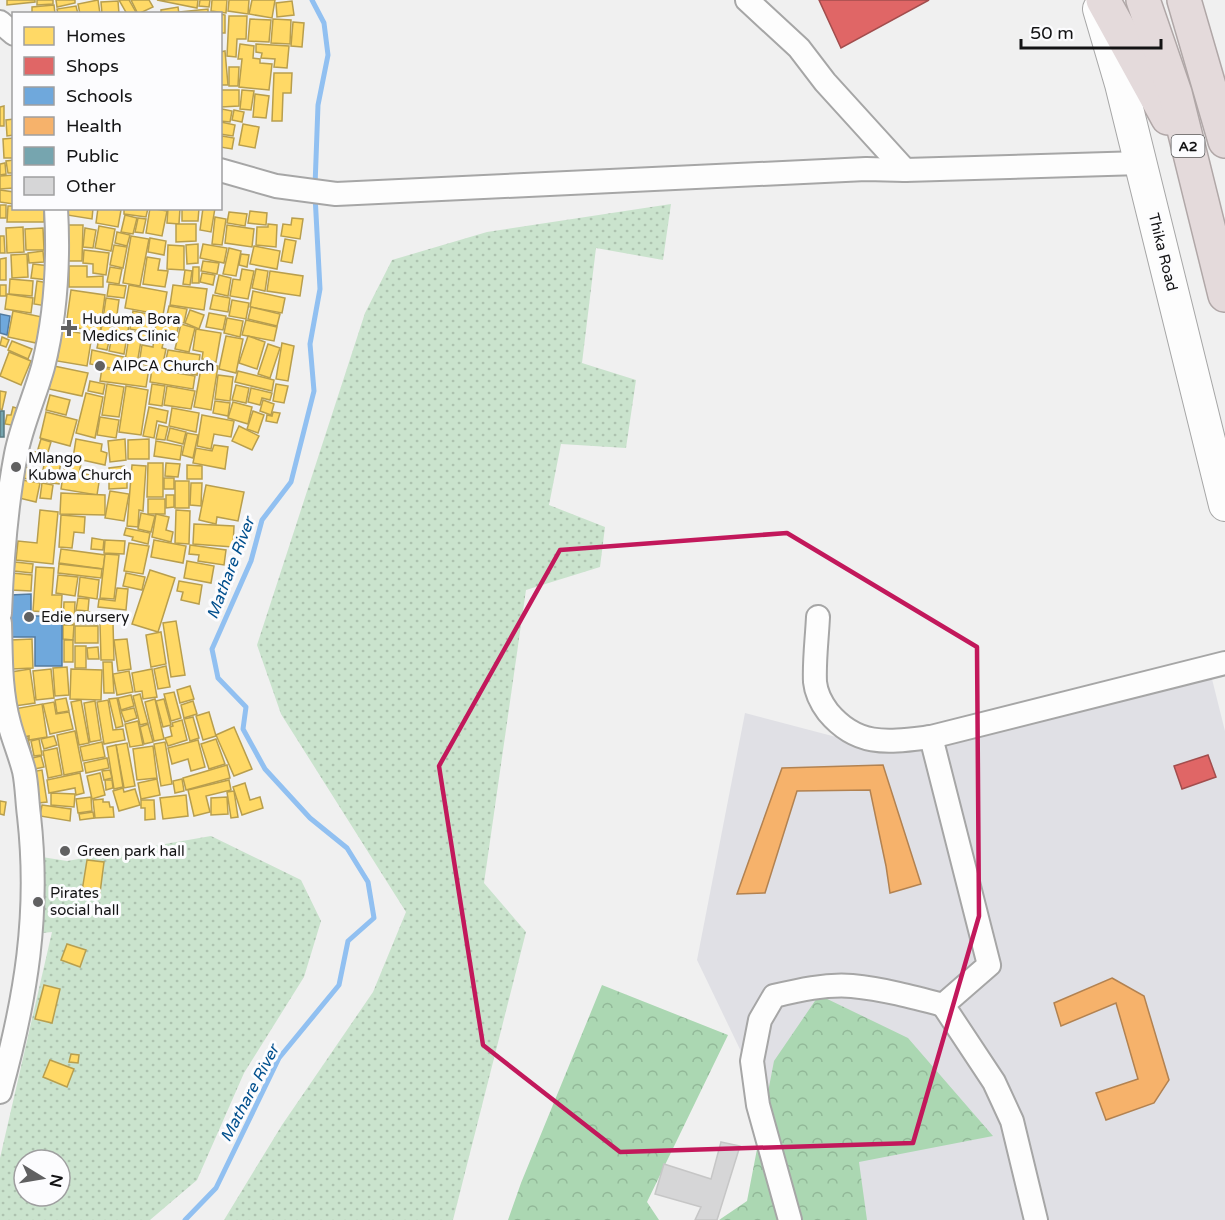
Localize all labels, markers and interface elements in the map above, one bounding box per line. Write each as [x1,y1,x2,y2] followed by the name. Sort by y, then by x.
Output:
[12,12,222,210] legend
[1021,12,1160,50] scale bar
[1030,22,1074,44] text: 50 m
[66,25,126,47] text: Homes
[66,55,119,77] text: Shops
[66,85,133,107] text: Schools
[66,115,122,137] text: Health
[1172,135,1204,157] road number: A2
[66,145,119,167] text: Public
[66,175,116,197] text: Other
[1145,211,1181,293] street label: Thika Road
[82,310,181,345] place label: Huduma Bora Medics Clinic
[60,319,78,337] marker: Huduma Bora Medics Clinic
[112,357,214,375] place label: AIPCA Church
[93,359,107,373] marker: AIPCA Church
[28,449,132,484] place label: Mlango Kubwa Church
[9,460,23,474] marker: Mlango Kubwa Church
[202,513,260,622] water label: Mathare River
[41,608,129,626] place label: Edie nursery
[22,610,36,624] marker: Edie nursery
[77,842,185,860] place label: Green park hall
[58,844,72,858] marker: Green park hall
[50,884,119,919] place label: Pirates social hall
[31,895,45,909] marker: Pirates social hall
[216,1040,285,1145] water label: Mathare River
[12,1148,72,1208] north arrow
[45,1172,67,1189] text: N

